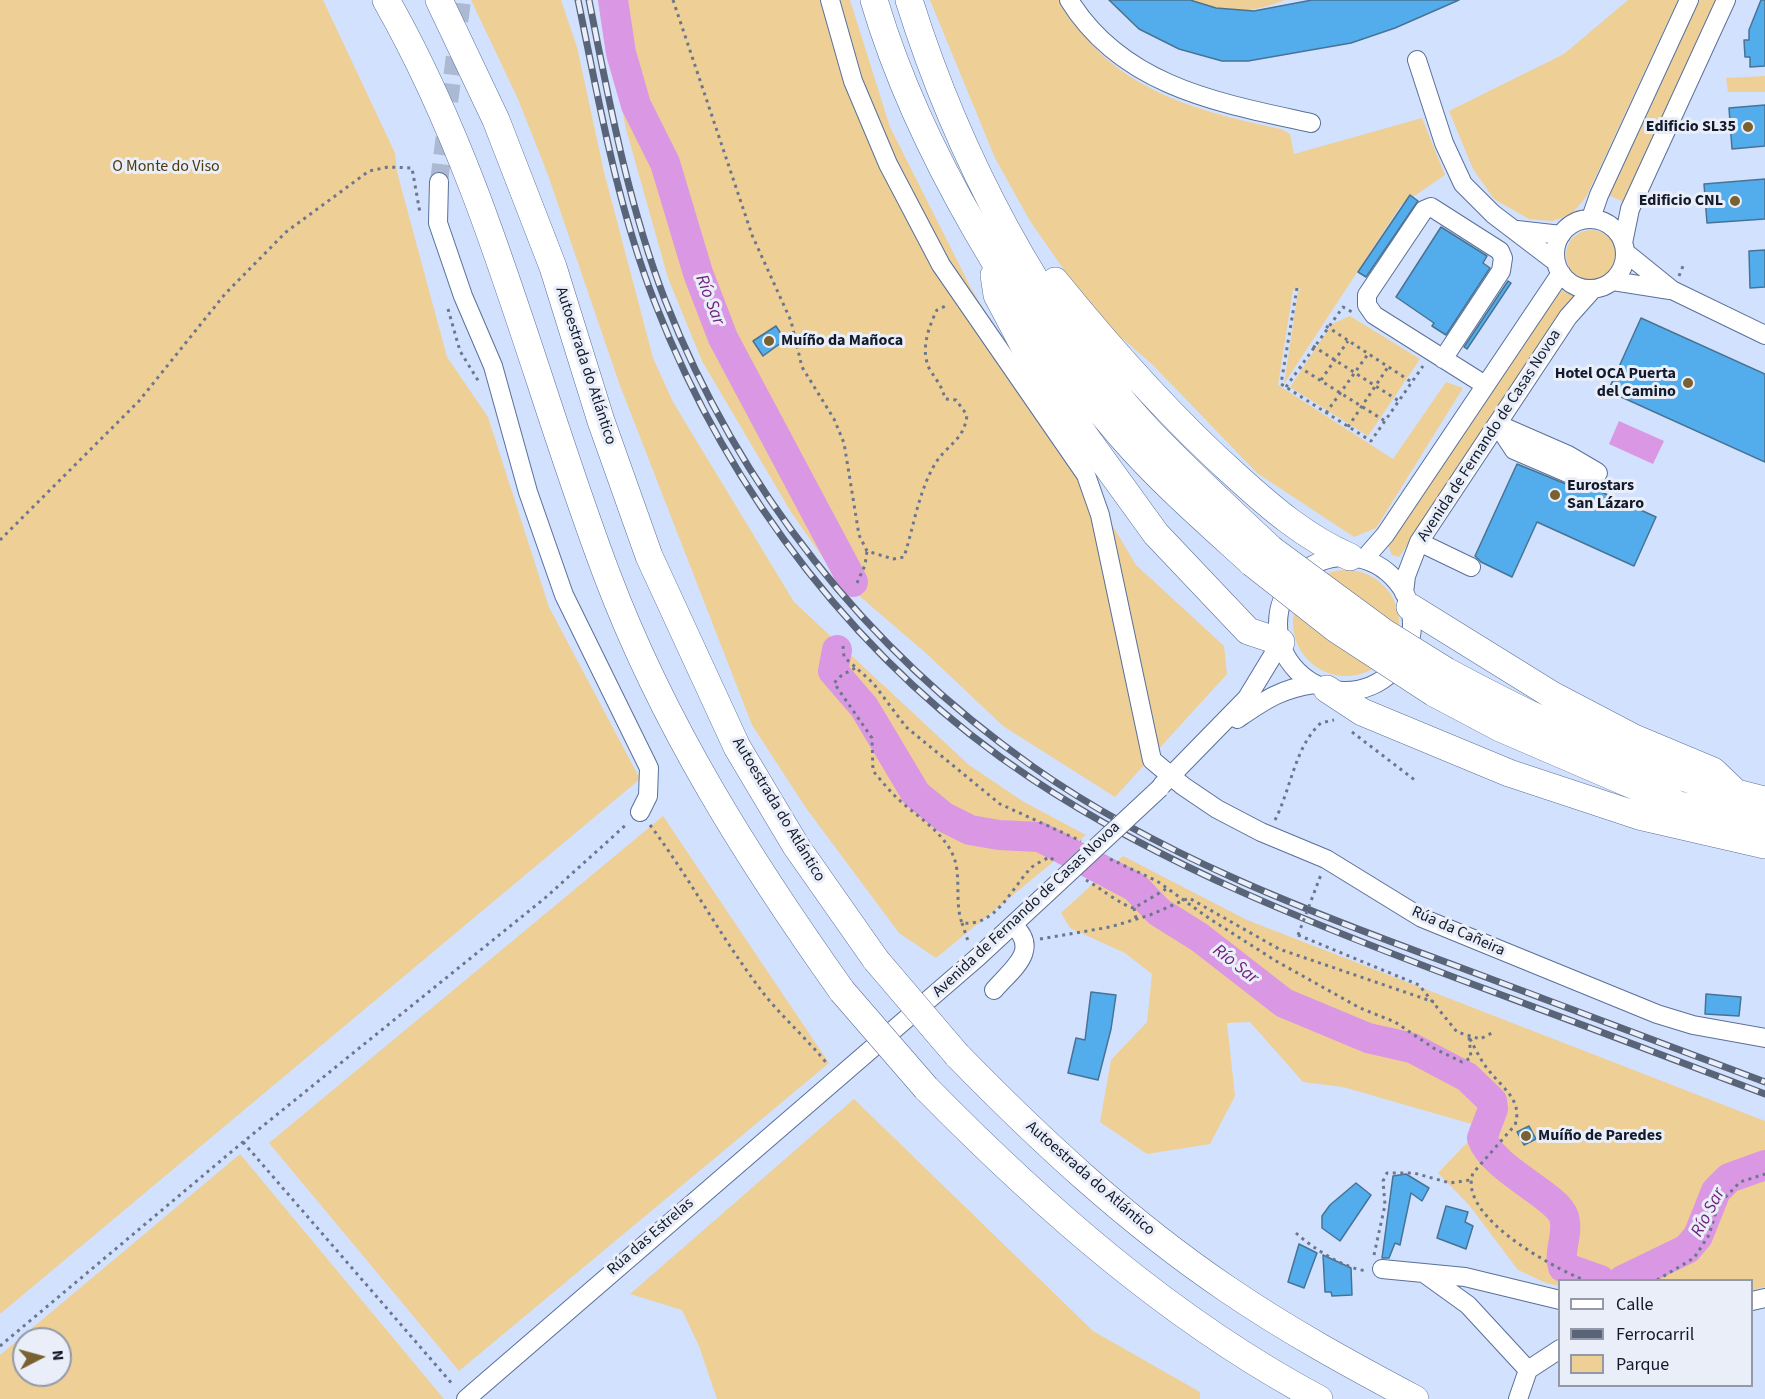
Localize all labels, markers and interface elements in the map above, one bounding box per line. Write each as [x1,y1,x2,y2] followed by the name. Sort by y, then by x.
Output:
[1646,117,1736,137] place label: Edificio SL35
[1741,120,1755,134] marker: Edificio SL35
[112,157,220,177] park label: O Monte do Viso
[1639,191,1723,211] place label: Edificio CNL
[1728,194,1742,208] marker: Edificio CNL
[690,272,728,328] water label: Río Sar
[550,285,620,447] street label: Autoestrada do Atlántico
[1414,326,1566,546] street label: Avenida de Fernando de Casas Novoa
[781,331,903,351] place label: Muíño da Mañoca
[762,334,776,348] marker: Muíño da Mañoca
[1555,364,1676,402] place label: Hotel OCA Puerta del Camino
[1681,376,1695,390] marker: Hotel OCA Puerta del Camino
[1567,476,1644,514] place label: Eurostars San Lázaro
[1548,488,1562,502] marker: Eurostars San Lázaro
[727,734,829,886] street label: Autoestrada do Atlántico
[929,818,1125,1002] street label: Avenida de Fernando de Casas Novoa
[1408,903,1508,961] street label: Rúa da Cañeira
[1208,940,1262,990] water label: Río Sar
[1022,1118,1158,1240] street label: Autoestrada do Atlántico
[1538,1126,1662,1146] place label: Muíño de Paredes
[1519,1129,1533,1143] marker: Muíño de Paredes
[1687,1185,1731,1241] water label: Río Sar
[604,1194,698,1280] street label: Rúa das Estrelas
[1558,1279,1753,1387] legend
[1616,1292,1653,1317] text: Calle
[1616,1322,1694,1347] text: Ferrocarril
[12,1327,72,1387] north arrow
[46,1349,69,1362] text: N
[1616,1352,1669,1377] text: Parque

